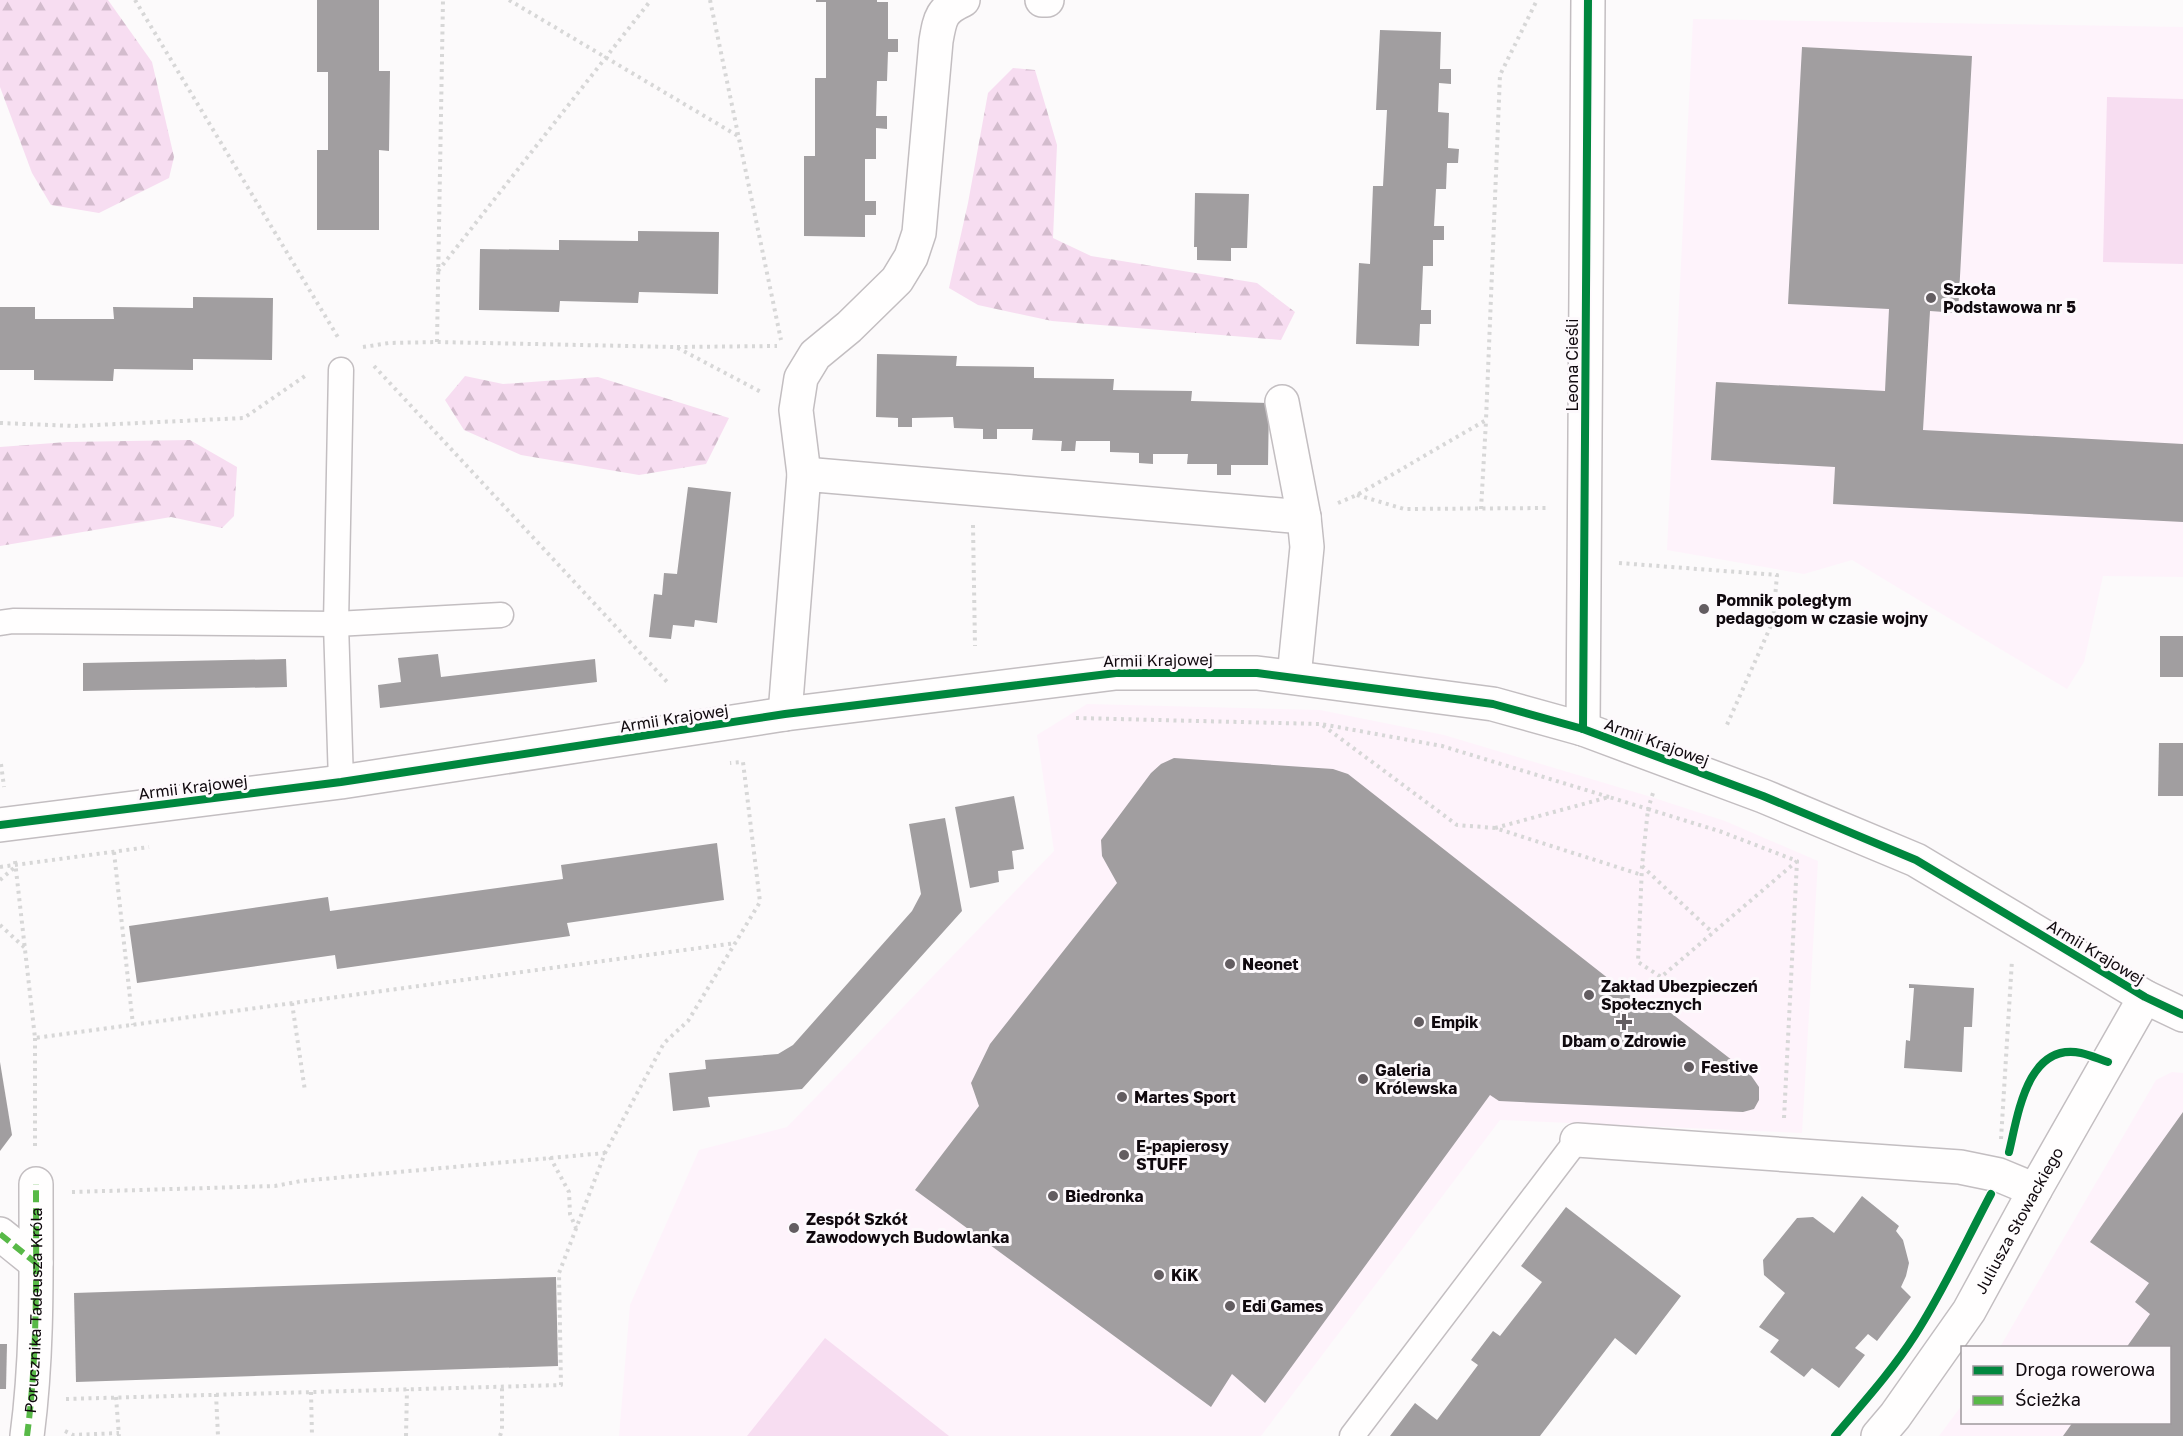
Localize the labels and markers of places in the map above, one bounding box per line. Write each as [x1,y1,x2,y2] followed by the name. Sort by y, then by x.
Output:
[1943,279,2076,317] place label: Szkoła Podstawowa nr 5
[1924,291,1938,305] marker: Szkoła Podstawowa nr 5
[1716,590,1929,628] place label: Pomnik poległym pedagogom w czasie wojny
[1697,602,1711,616] marker: Pomnik poległym pedagogom w czasie wojny
[1242,954,1299,974] place label: Neonet
[1223,957,1237,971] marker: Neonet
[1601,976,1758,1014] place label: Zakład Ubezpieczeń Społecznych
[1582,988,1596,1002] marker: Zakład Ubezpieczeń Społecznych
[1431,1012,1479,1032] place label: Empik
[1412,1015,1426,1029] marker: Empik
[1617,1015,1631,1029] marker: Dbam o Zdrowie
[1562,1031,1686,1051] place label: Dbam o Zdrowie
[1701,1057,1758,1077] place label: Festive
[1375,1060,1457,1098] place label: Galeria Królewska
[1682,1060,1696,1074] marker: Festive
[1356,1072,1370,1086] marker: Galeria Królewska
[1134,1087,1236,1107] place label: Martes Sport
[1115,1090,1129,1104] marker: Martes Sport
[1136,1136,1229,1174] place label: E-papierosy STUFF
[1117,1148,1131,1162] marker: E-papierosy STUFF
[1065,1186,1144,1206] place label: Biedronka
[1046,1189,1060,1203] marker: Biedronka
[806,1209,1009,1247] place label: Zespół Szkół Zawodowych Budowlanka
[787,1221,801,1235] marker: Zespół Szkół Zawodowych Budowlanka
[1171,1265,1199,1285] place label: KiK
[1152,1268,1166,1282] marker: KiK
[1242,1296,1324,1316] place label: Edi Games
[1223,1299,1237,1313] marker: Edi Games

